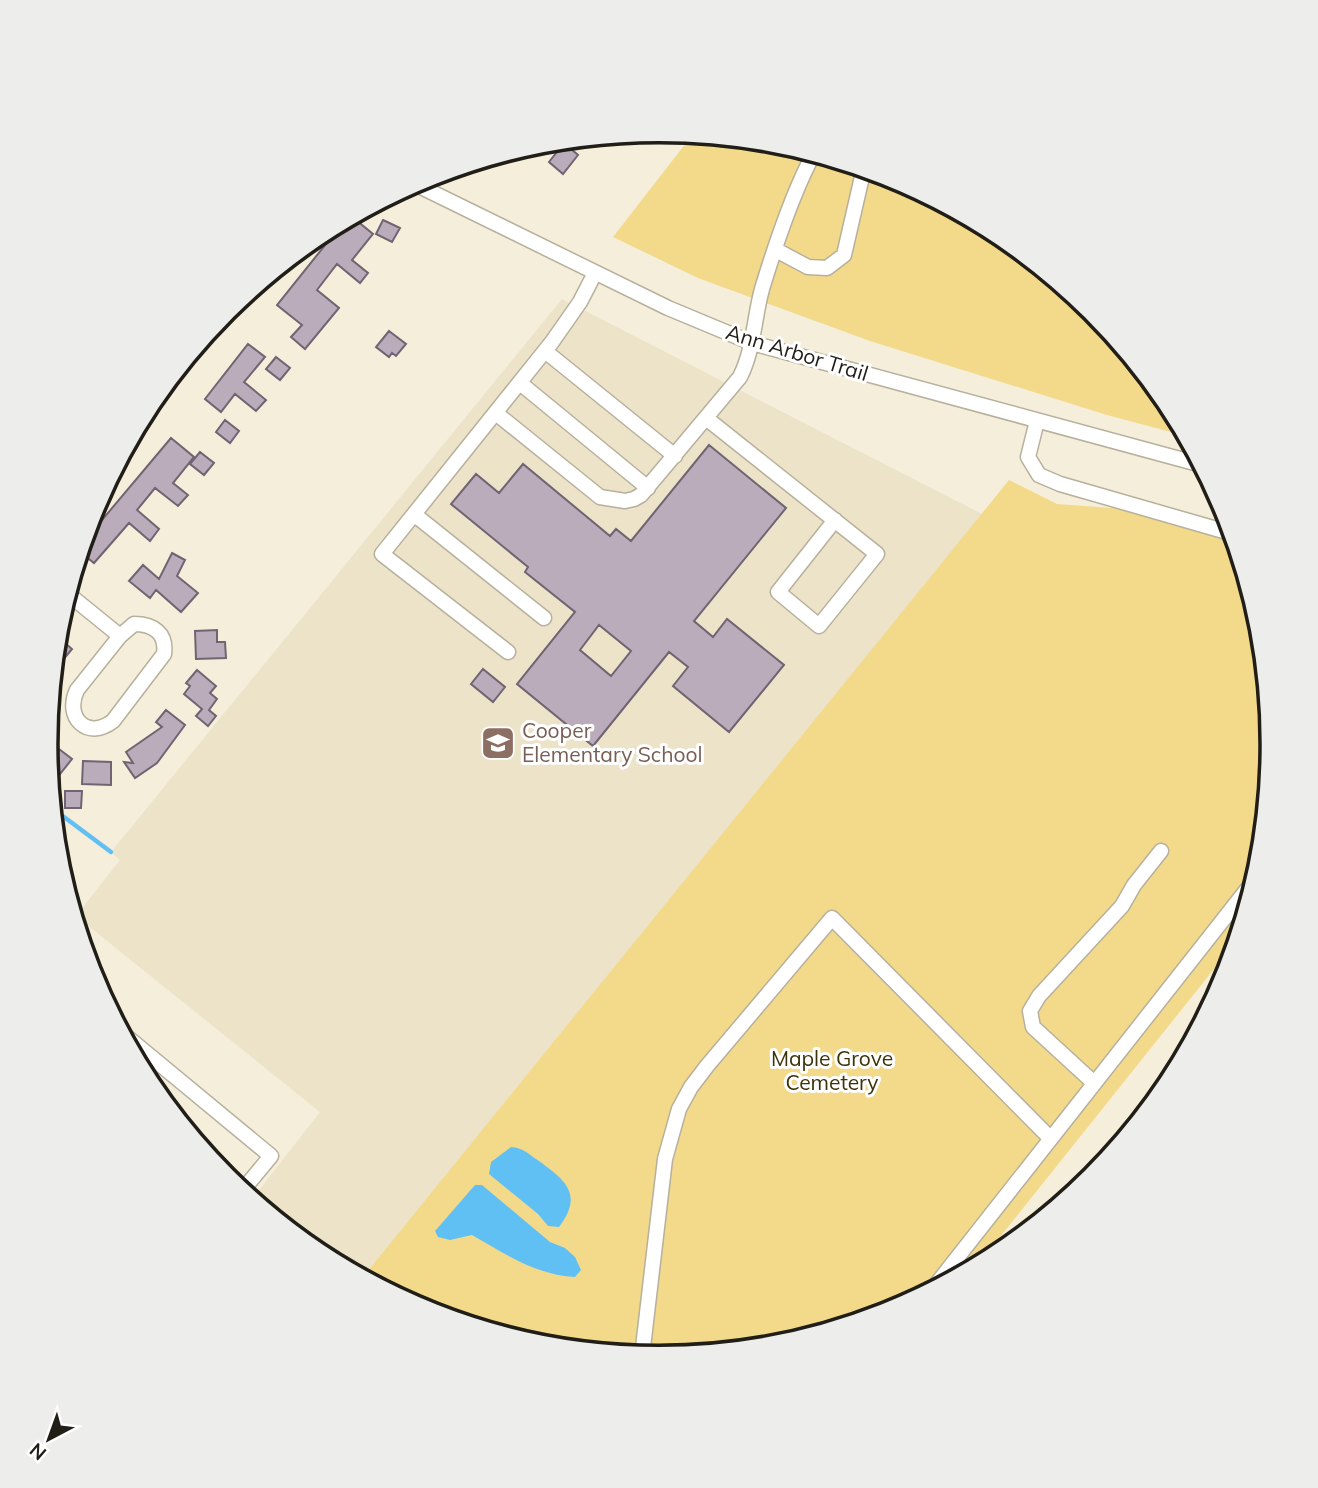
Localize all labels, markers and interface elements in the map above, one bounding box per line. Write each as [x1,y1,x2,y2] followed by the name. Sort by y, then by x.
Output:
[723,318,872,386] street label: Ann Arbor Trail
[522,717,703,767] place label: Cooper Elementary School
[479,724,517,762] school or university icon: Cooper Elementary School
[771,1045,893,1095] park label: Maple Grove Cemetery
[14,1404,84,1474] north arrow
[25,1438,51,1466] text: N

